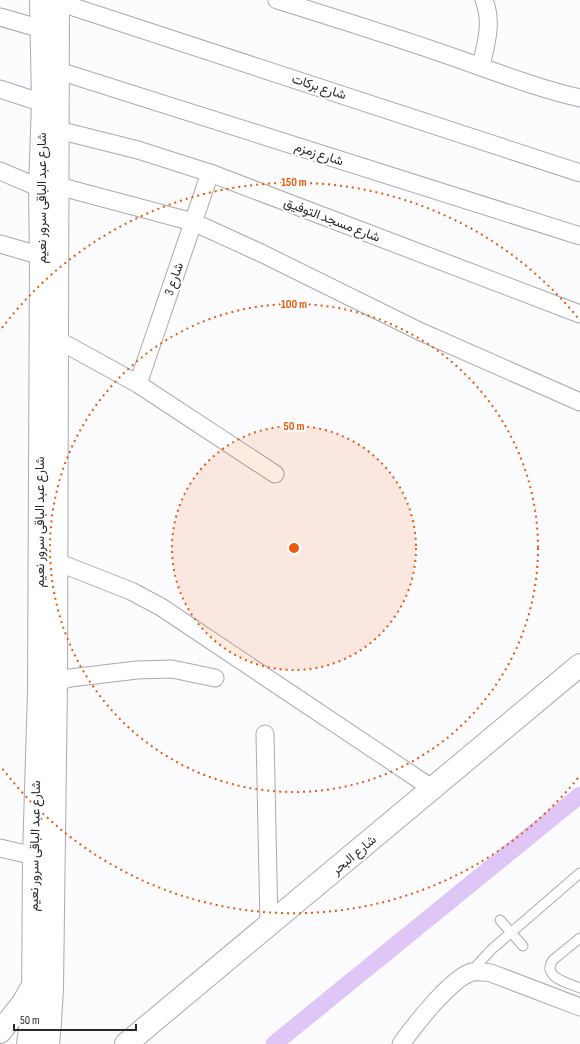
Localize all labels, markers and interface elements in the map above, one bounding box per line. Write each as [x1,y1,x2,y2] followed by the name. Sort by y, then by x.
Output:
[289,71,348,104] street label: شارع بركات
[34,132,51,264] street label: شارع عبد الباقى سرور نعيم
[292,139,345,170] street label: شارع زمزم
[281,175,307,190] text: 150 m
[281,194,382,247] street label: شارع مسجد التوفيق
[161,260,188,298] street label: شارع 3
[281,297,307,312] text: 100 m
[284,419,304,434] text: 50 m
[32,456,49,588] street label: شارع عبد الباقى سرور نعيم
[287,541,301,555] centre of rings
[26,780,45,912] street label: شارع عبد الباقى سرور نعيم
[328,832,380,880] street label: شارع البحر
[14,1006,136,1032] scale bar
[20,1013,40,1028] text: 50 m

